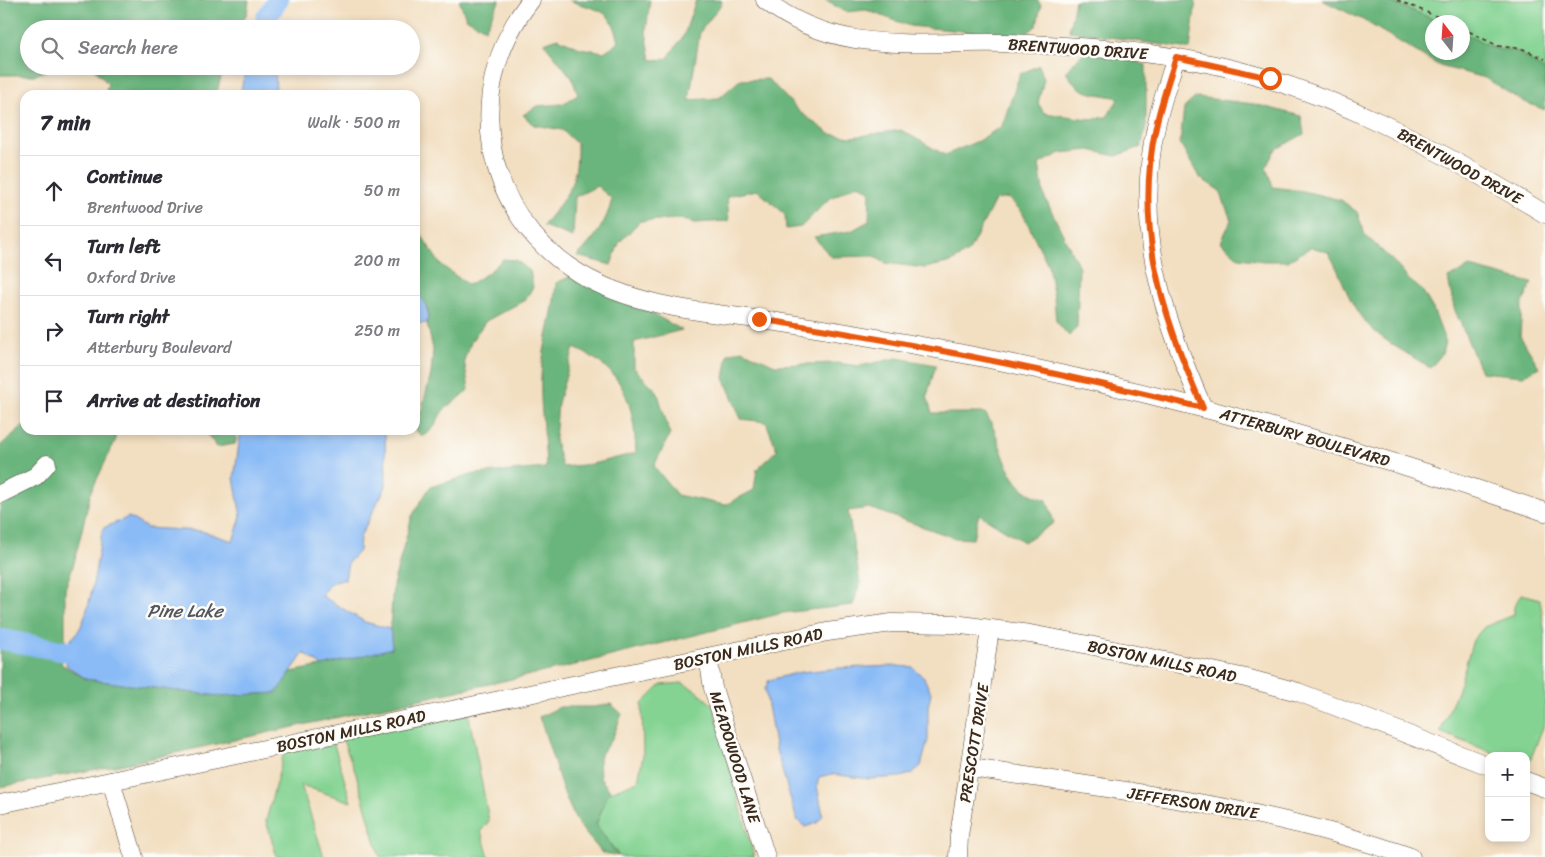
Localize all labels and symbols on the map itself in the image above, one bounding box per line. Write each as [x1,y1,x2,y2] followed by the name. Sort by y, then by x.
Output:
[1425,15,1470,60] north arrow
[1007,30,1150,68] street label: BRENTWOOD DRIVE
[1259,67,1282,90] route start
[1392,119,1529,213] street label: BRENTWOOD DRIVE
[748,308,771,331] route end
[1216,399,1394,475] street label: ATTERBURY BOULEVARD
[147,595,225,627] water label: Pine Lake
[671,619,826,679] street label: BOSTON MILLS ROAD
[1085,631,1240,691] street label: BOSTON MILLS ROAD
[950,680,998,805] street label: PRESCOTT DRIVE
[701,687,769,828] street label: MEADOWOOD LANE
[274,701,429,761] street label: BOSTON MILLS ROAD
[1124,778,1262,828] street label: JEFFERSON DRIVE

